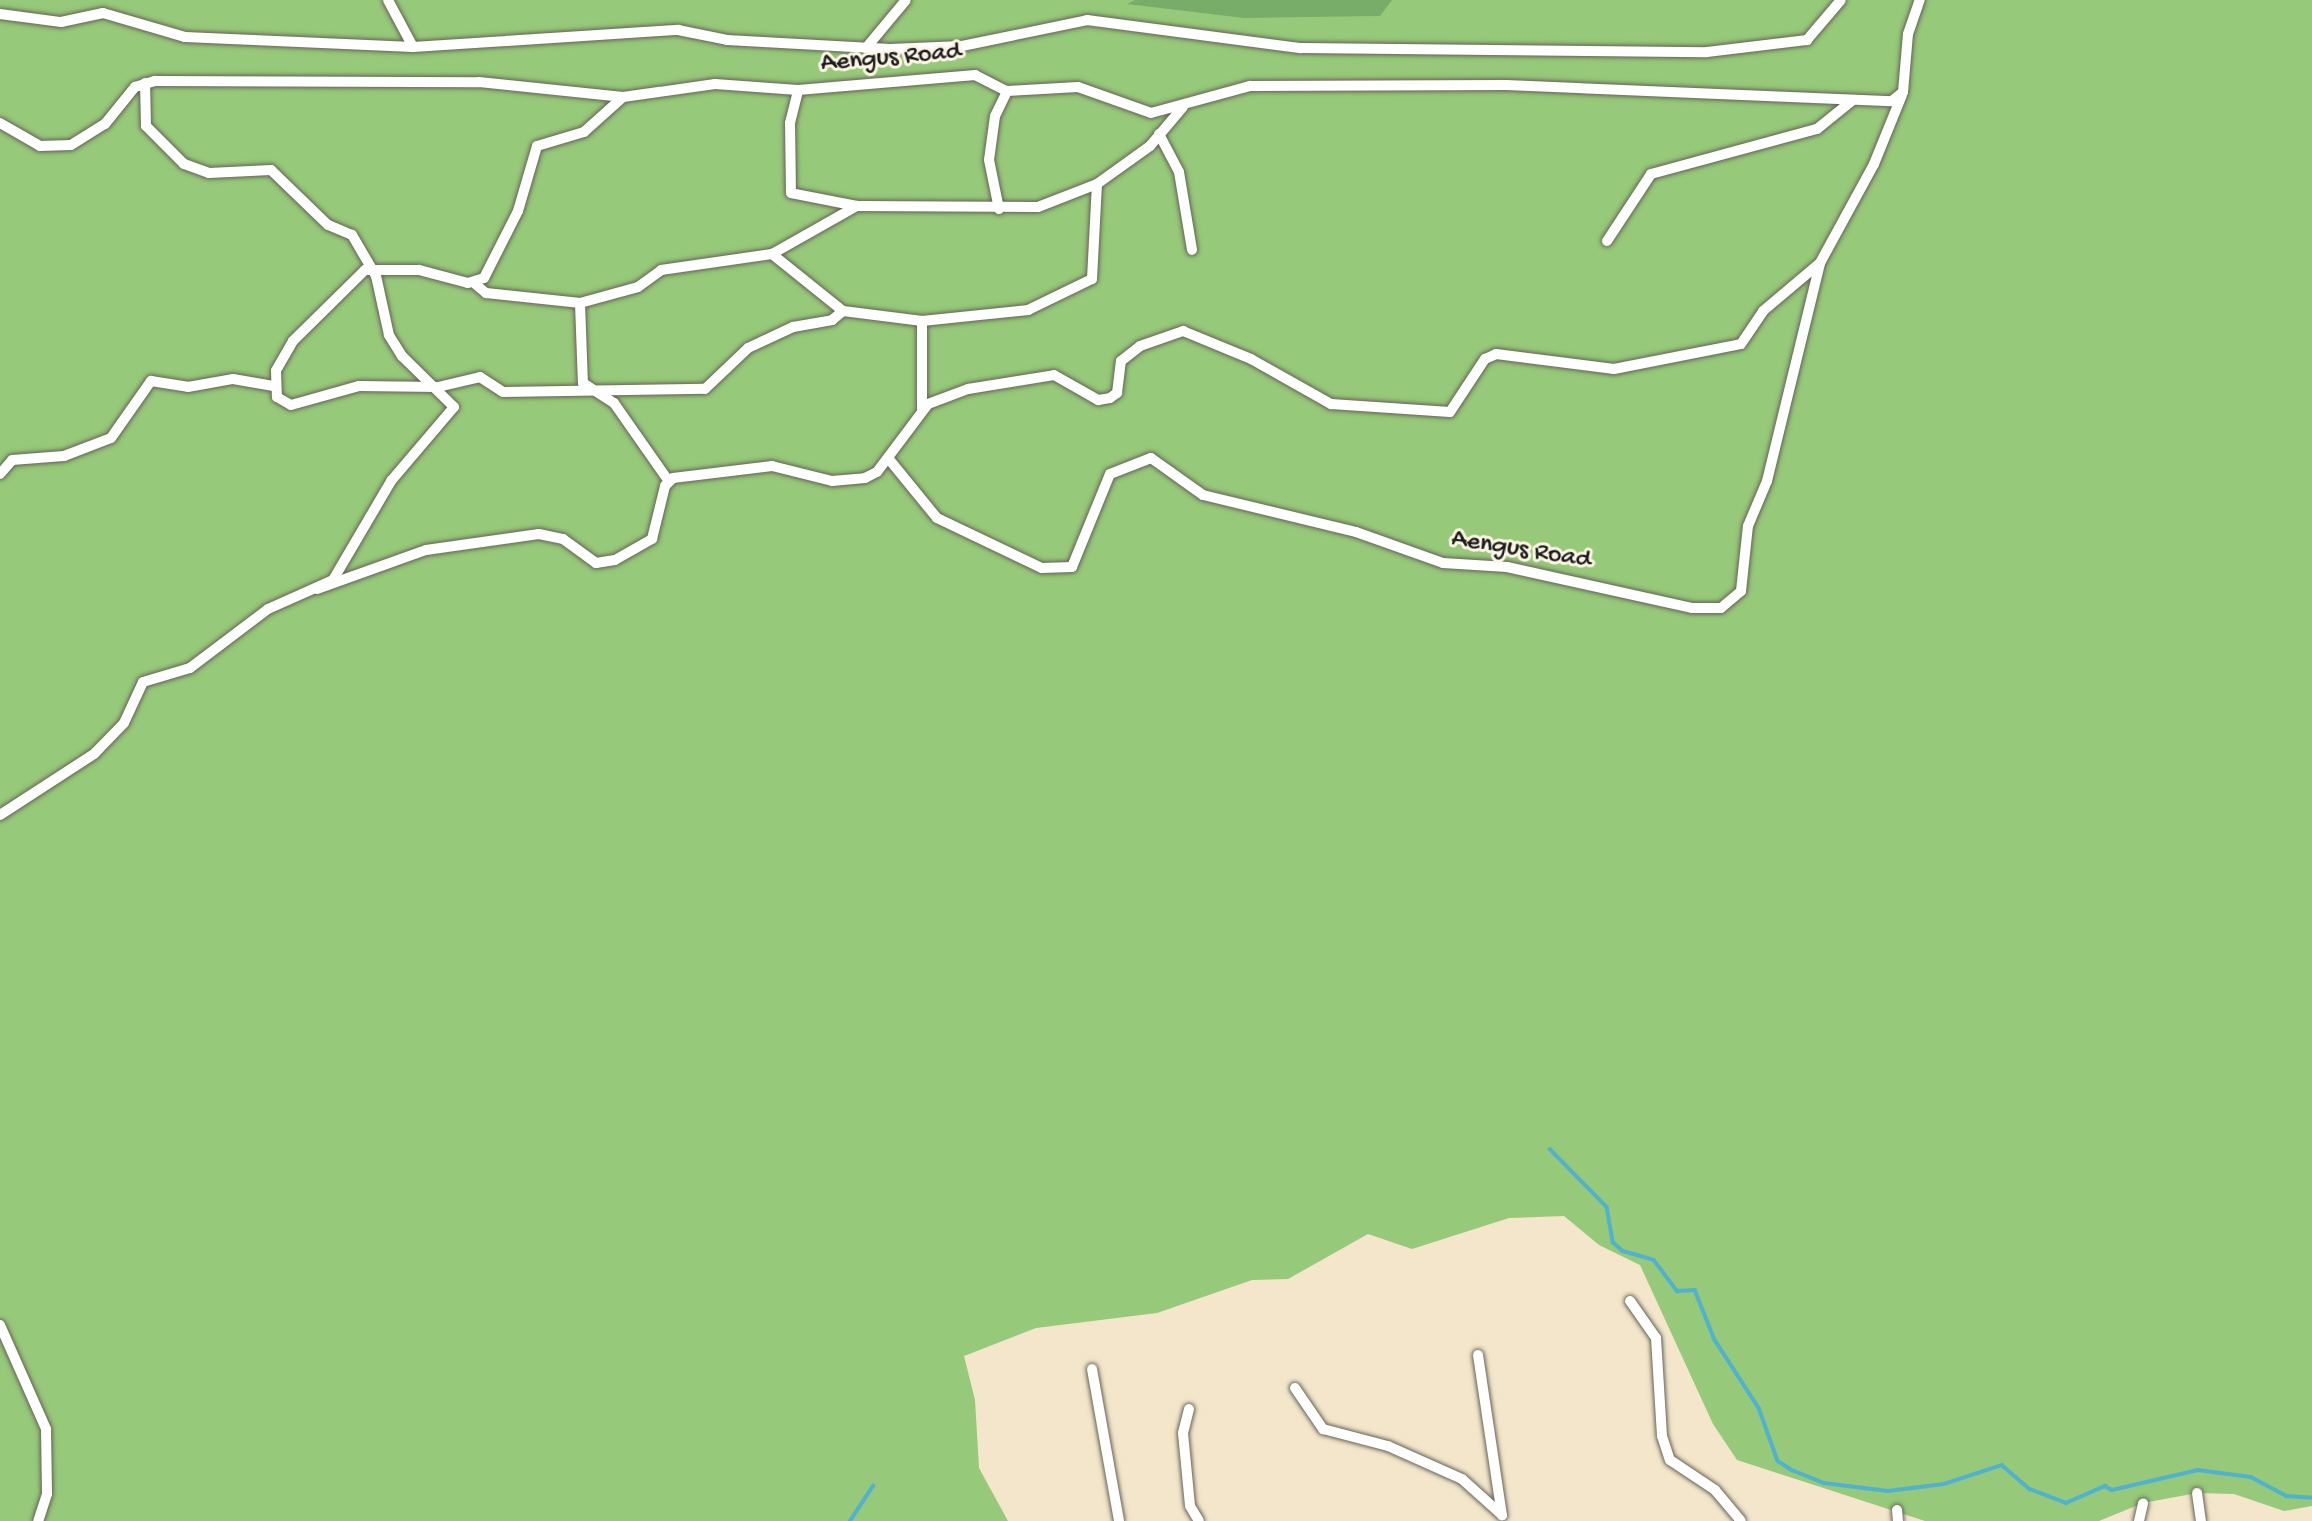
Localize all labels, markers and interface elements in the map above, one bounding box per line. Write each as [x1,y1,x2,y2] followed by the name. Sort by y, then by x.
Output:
[820,37,962,81] street label: Aengus Road
[1449,525,1593,577] street label: Aengus Road

